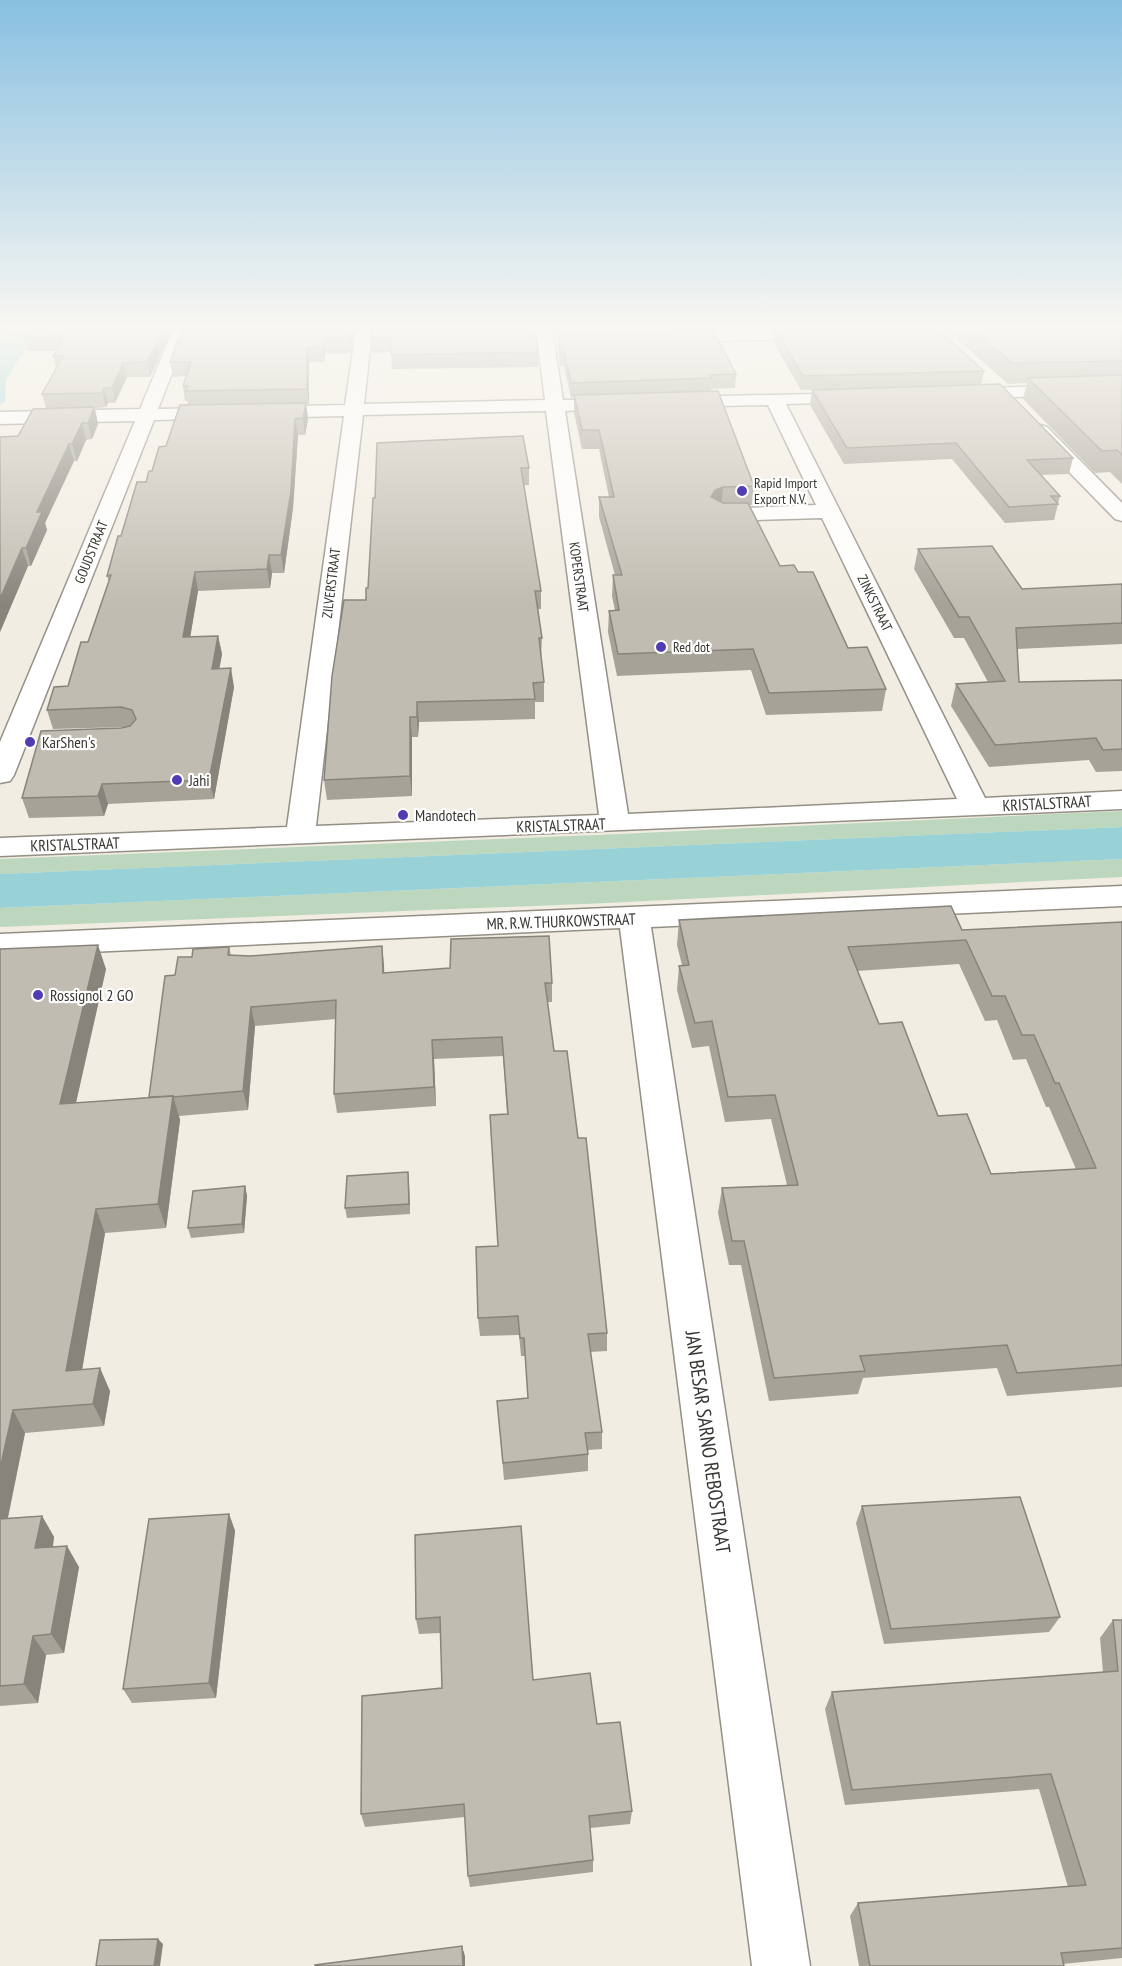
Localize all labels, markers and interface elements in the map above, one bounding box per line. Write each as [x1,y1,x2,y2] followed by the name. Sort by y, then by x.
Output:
[754,474,817,508] place label: Rapid Import Export N.V.
[735,484,749,498] marker: Rapid Import Export N.V.
[70,517,112,586] street label: GOUDSTRAAT
[565,541,593,614] street label: KOPERSTRAAT
[318,546,344,619] street label: ZILVERSTRAAT
[853,572,897,635] street label: ZINKSTRAAT
[673,638,710,656] place label: Red dot
[654,640,668,654] marker: Red dot
[42,732,95,752] place label: KarShen's
[23,735,37,749] marker: KarShen's
[188,770,210,790] place label: Jahi
[170,773,184,787] marker: Jahi
[1002,791,1092,815] street label: KRISTALSTRAAT
[415,805,476,825] place label: Mandotech
[396,808,410,822] marker: Mandotech
[516,813,606,837] street label: KRISTALSTRAAT
[30,832,120,856] street label: KRISTALSTRAAT
[486,908,636,934] street label: MR. R.W. THURKOWSTRAAT
[50,985,134,1005] place label: Rossignol 2 GO
[31,988,45,1002] marker: Rossignol 2 GO
[679,1328,737,1555] street label: JAN BESAR SARNO REBOSTRAAT

